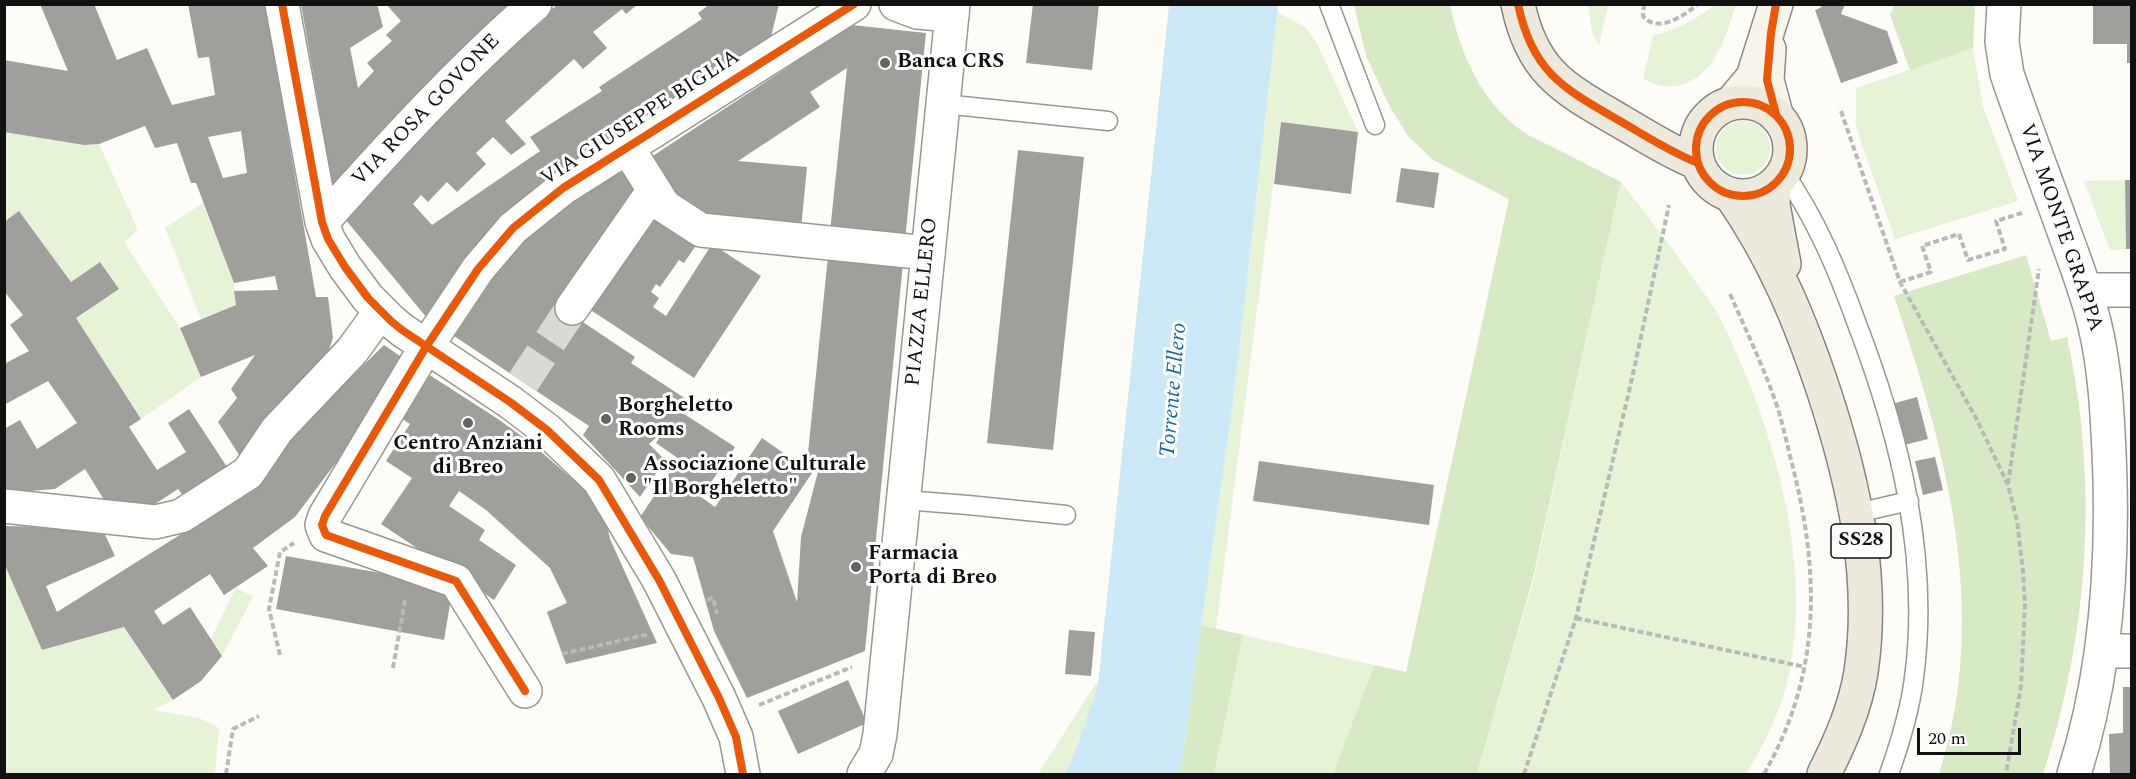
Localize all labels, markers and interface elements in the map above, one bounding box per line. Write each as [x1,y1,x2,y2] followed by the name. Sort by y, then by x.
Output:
[348,30,506,192] street label: VIA ROSA GOVONE
[537,45,745,193] street label: VIA GIUSEPPE BIGLIA
[897,50,1004,76] place label: Banca CRS
[878,56,892,70] marker: Banca CRS
[2013,121,2107,335] street label: VIA MONTE GRAPPA
[902,216,944,388] street label: PIAZZA ELLERO
[1156,322,1194,458] water label: Torrente Ellero
[618,394,733,444] place label: Borgheletto Rooms
[599,412,613,426] marker: Borgheletto Rooms
[461,416,475,430] marker: Centro Anziani di Breo
[393,432,543,482] place label: Centro Anziani di Breo
[643,453,866,503] place label: Associazione Culturale "Il Borgheletto"
[624,471,638,485] marker: Associazione Culturale "Il Borgheletto"
[1831,524,1891,558] road number: SS28
[868,542,997,592] place label: Farmacia Porta di Breo
[849,560,863,574] marker: Farmacia Porta di Breo
[1920,716,2024,754] scale bar
[1928,725,1966,752] text: 20 m

